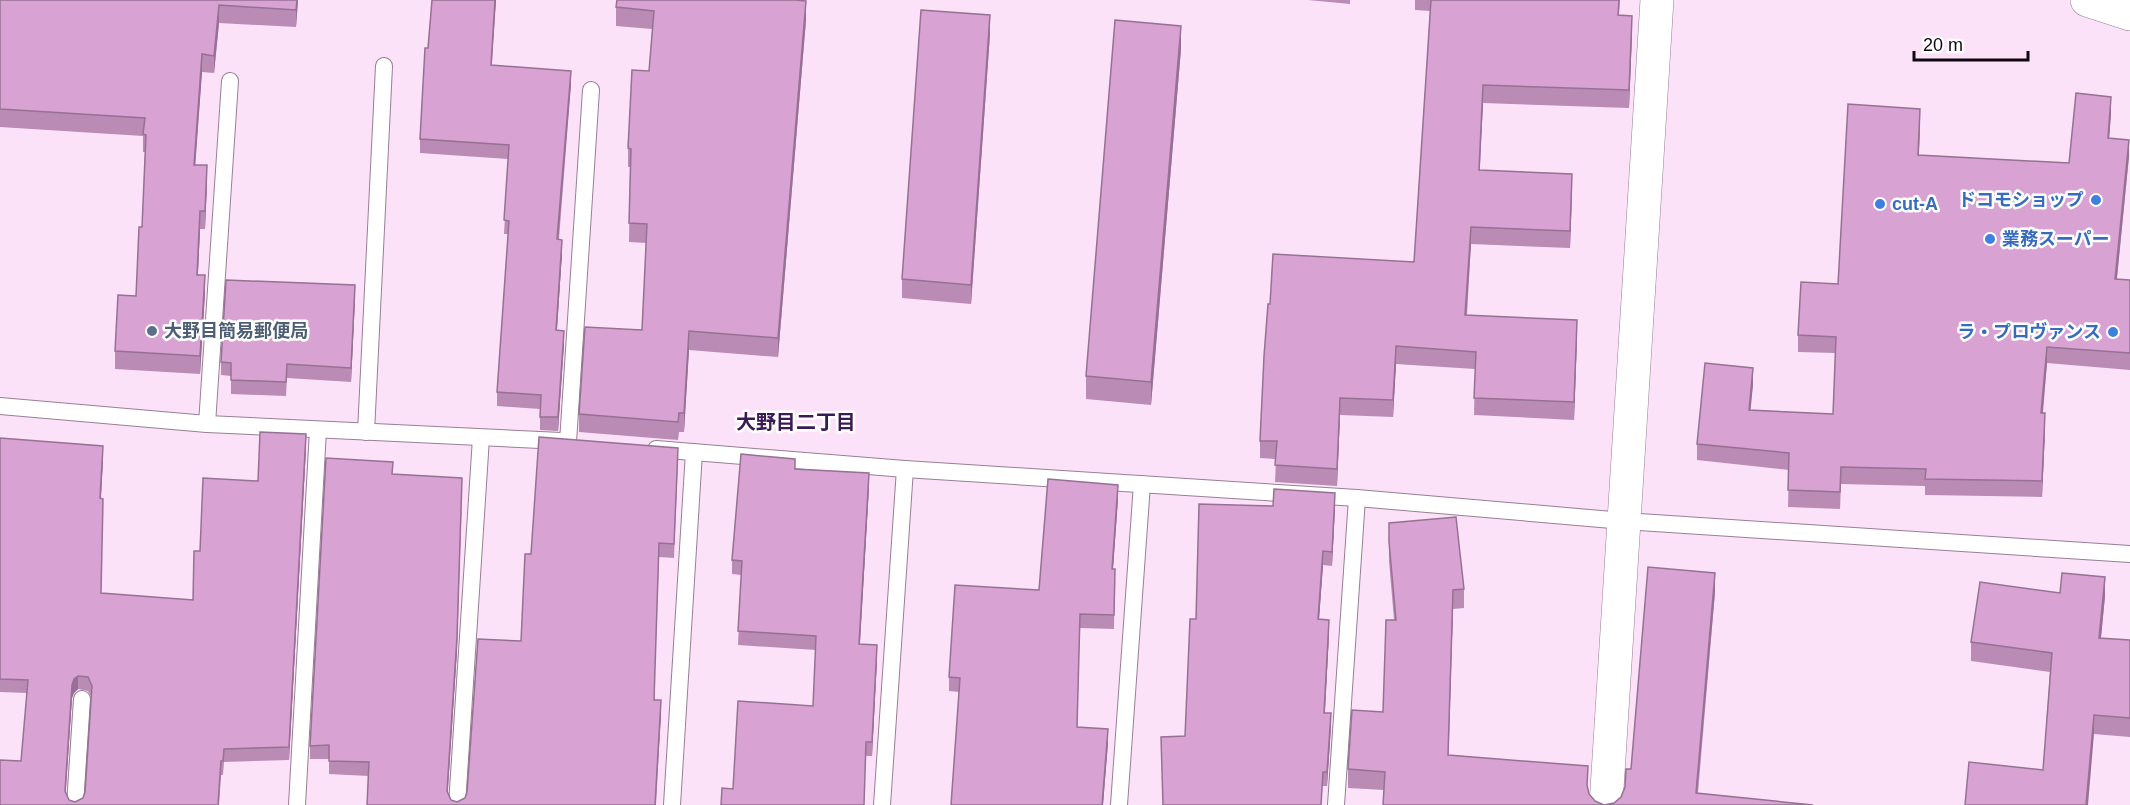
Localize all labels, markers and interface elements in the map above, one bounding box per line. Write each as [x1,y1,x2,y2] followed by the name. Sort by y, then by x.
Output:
[1914,24,2028,62] scale bar
[1923,35,1963,55] text: 20 m
[1958,190,2084,210] place label: ドコモショップ
[2089,193,2103,207] marker: ドコモショップ
[1892,194,1938,214] place label: cut-A
[1873,197,1887,211] marker: cut-A
[2002,229,2110,249] place label: 業務スーパー
[1983,232,1997,246] marker: 業務スーパー
[164,321,308,341] place label: 大野目簡易郵便局
[1957,321,2101,342] place label: ラ・プロヴァンス
[145,324,159,338] marker: 大野目簡易郵便局
[2106,325,2120,339] marker: ラ・プロヴァンス
[736,411,856,433] district label: 大野目二丁目

